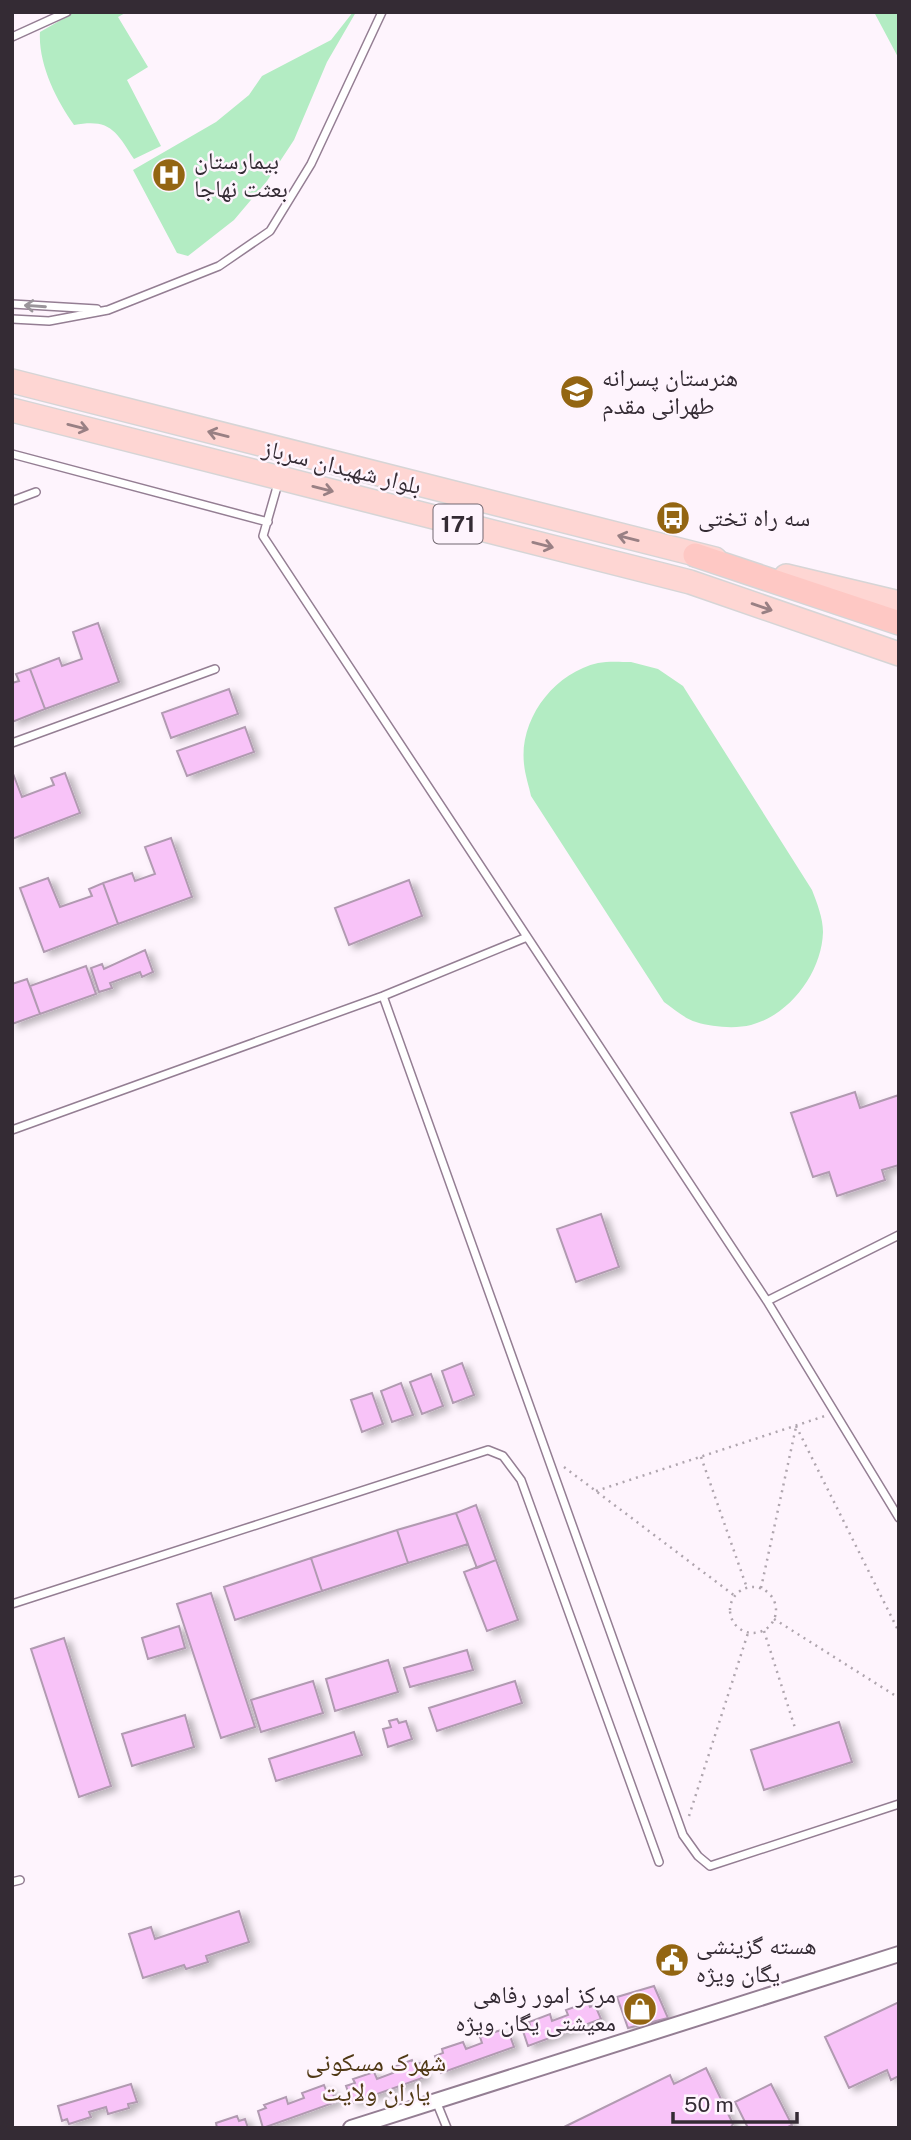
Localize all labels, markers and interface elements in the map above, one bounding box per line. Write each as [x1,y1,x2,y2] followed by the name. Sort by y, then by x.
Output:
[194,146,288,203] place label: بیمارستان بعثت نهاجا
[150,156,188,194] hospital icon: بیمارستان بعثت نهاجا
[25,299,47,312] one-way arrow
[602,363,738,422] place label: هنرستان پسرانه طهرانی مقدم
[558,373,596,411] school or university icon: هنرستان پسرانه طهرانی مقدم
[67,421,89,434] one-way arrow
[207,427,230,440] one-way arrow
[259,433,424,500] street label: بلوار شهیدان سرباز
[311,483,333,496] one-way arrow
[654,499,692,537] bus stop icon: سه راه تختی
[698,503,810,532] place label: سه راه تختی
[434,504,482,544] road number: 171
[618,531,640,544] one-way arrow
[531,539,554,552] one-way arrow
[750,602,772,614] one-way arrow
[696,1931,817,1988] place label: هسته گزینشی یگان ویژه
[653,1941,691,1979] public building icon: هسته گزینشی یگان ویژه
[455,1980,616,2037] place label: مرکز امور رفاهی معیشتی یگان ویژه
[621,1990,659,2028] shop icon: مرکز امور رفاهی معیشتی یگان ویژه
[306,2046,446,2108] district label: شهرک مسکونی یاران ولایت
[673,2080,797,2124] scale bar
[684,2092,734,2117] text: 50 m

